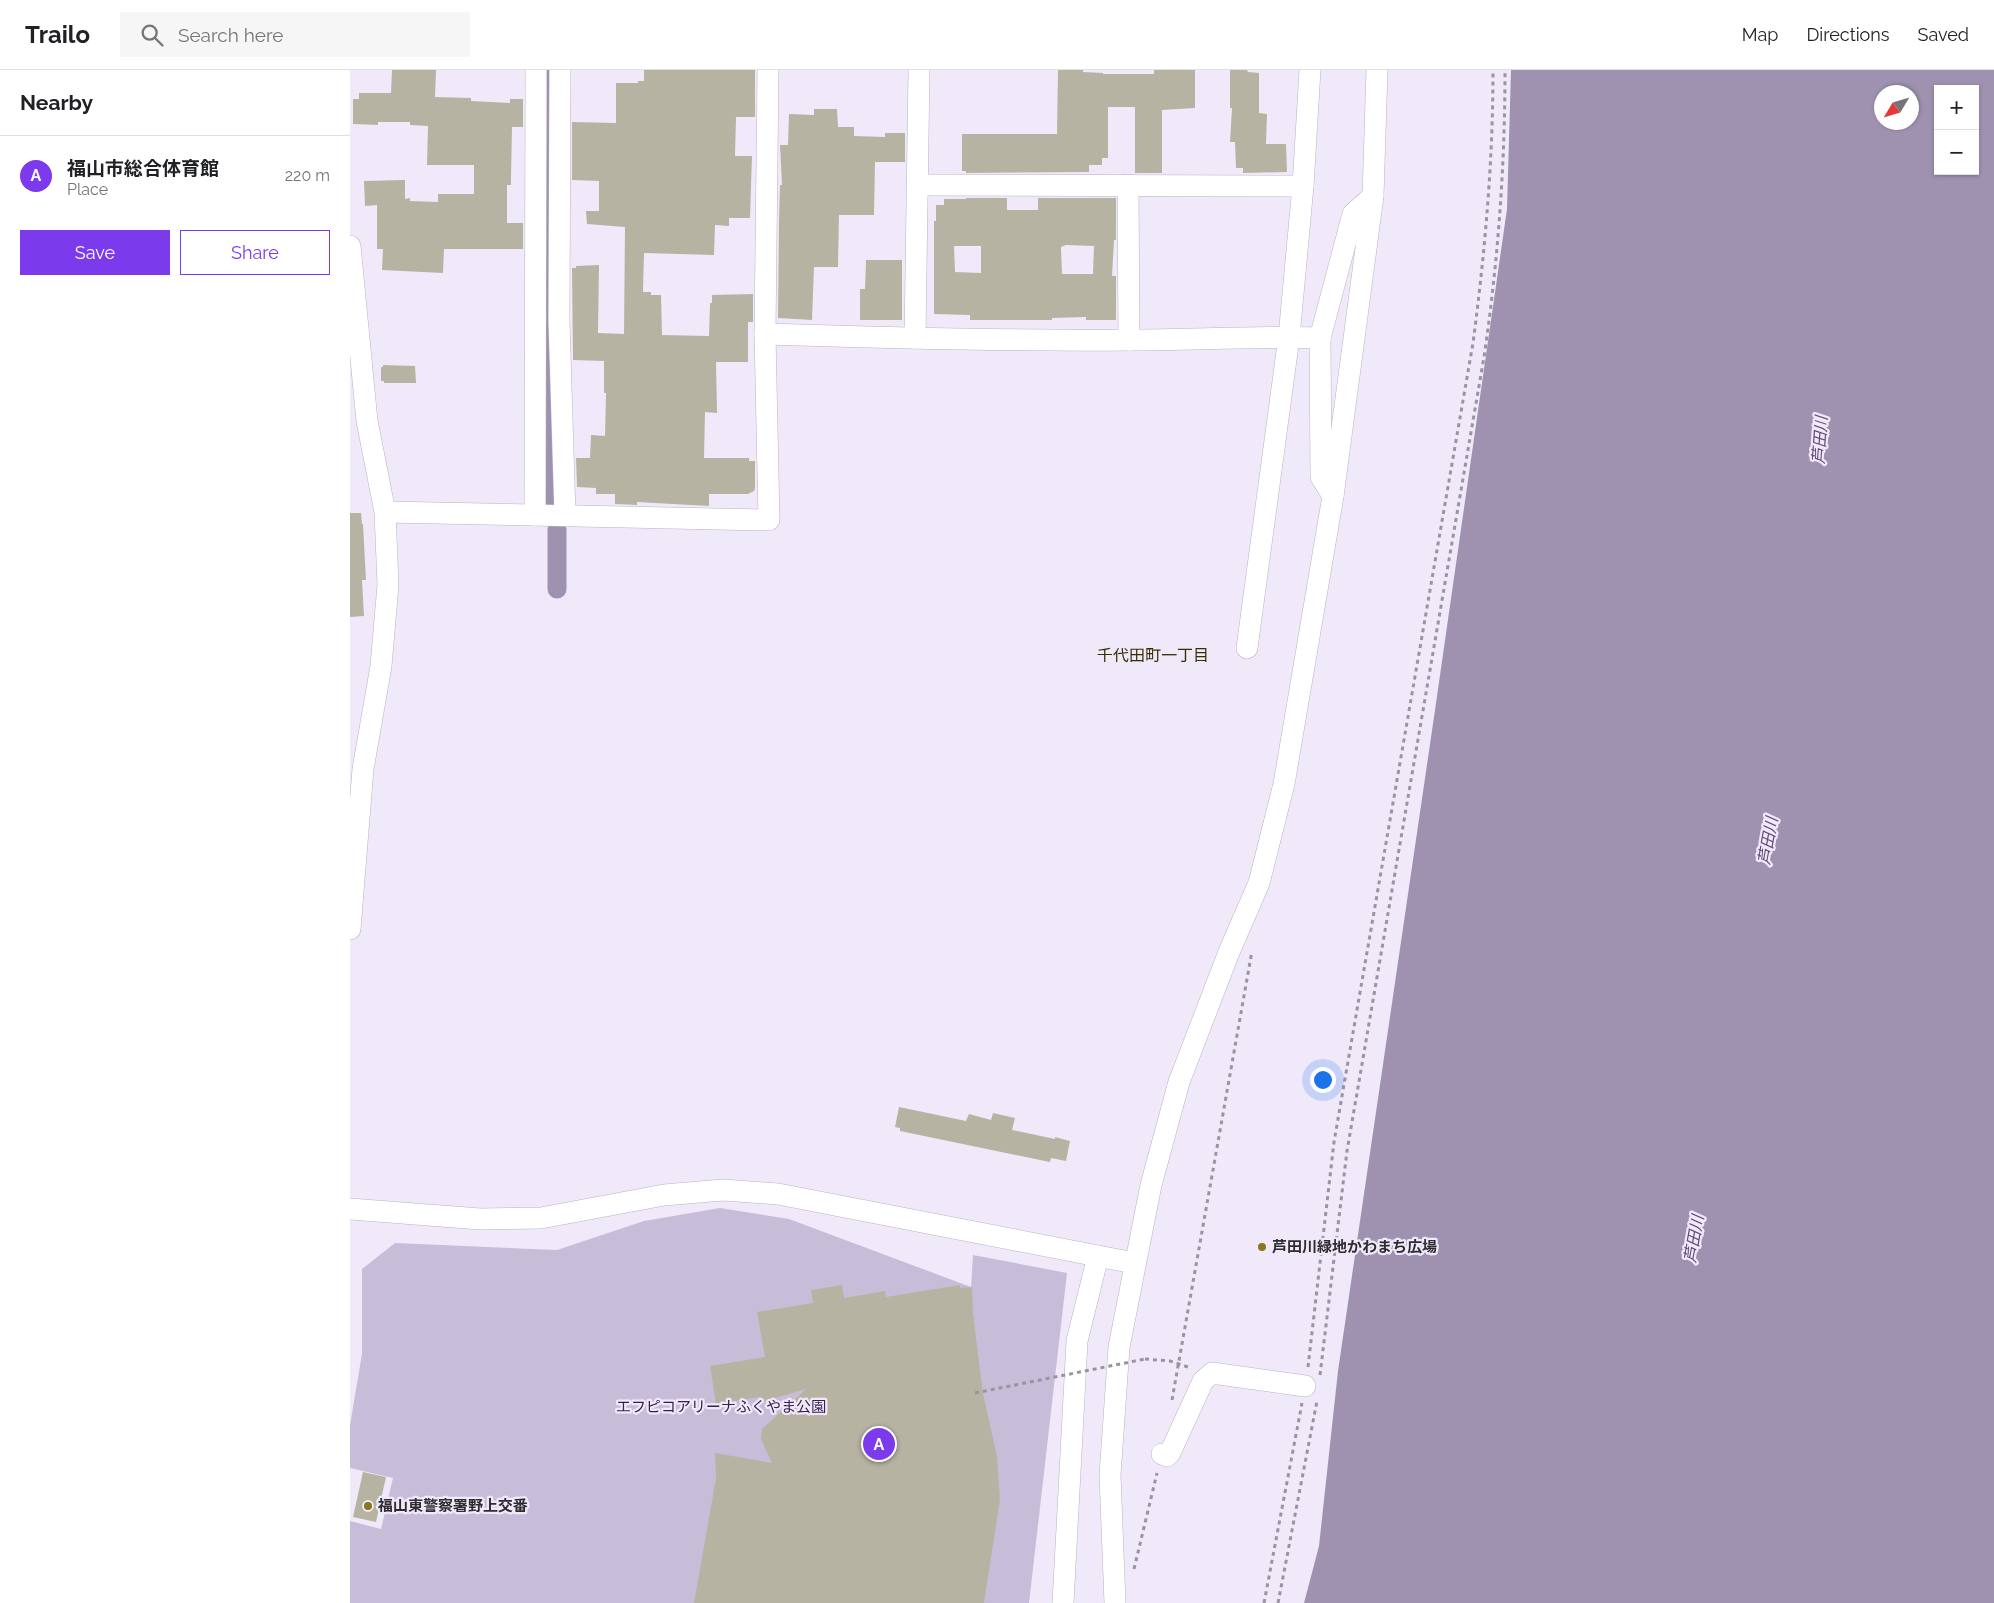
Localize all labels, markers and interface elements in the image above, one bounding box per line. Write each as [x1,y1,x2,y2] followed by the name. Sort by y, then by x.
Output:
[120,12,470,57] search box
[25,20,90,49] text: Trailo
[138,21,166,49] icon: search
[178,24,283,46] text: Search here
[1742,24,1778,45] text: Map
[1806,24,1890,45] text: Directions
[1918,24,1969,45] text: Saved
[1874,85,1919,130] north arrow
[1934,85,1979,175] map controls
[1934,85,1979,130] button: +
[20,90,93,115] text: Nearby
[1934,130,1979,175] button: −
[67,157,219,179] text: 福山市総合体育館
[31,166,41,185] text: A
[285,166,330,185] text: 220 m
[67,180,108,199] text: Place
[20,230,170,275] button: Save
[180,230,330,275] button: Share
[1809,413,1831,465] water label: 芦田川
[1097,646,1209,665] district label: 千代田町一丁目
[1754,814,1782,866] water label: 芦田川
[1310,1067,1336,1093] your location
[1680,1212,1708,1264] water label: 芦田川
[1272,1238,1437,1256] place label: 芦田川緑地かわまち広場
[1256,1241,1268,1253] marker: 芦田川緑地かわまち広場
[616,1398,826,1416] park label: エフピコアリーナふくやま公園
[863,1425,895,1463] pin: A
[377,1497,528,1515] place label: 福山東警察署野上交番
[362,1500,374,1512] marker: 福山東警察署野上交番

